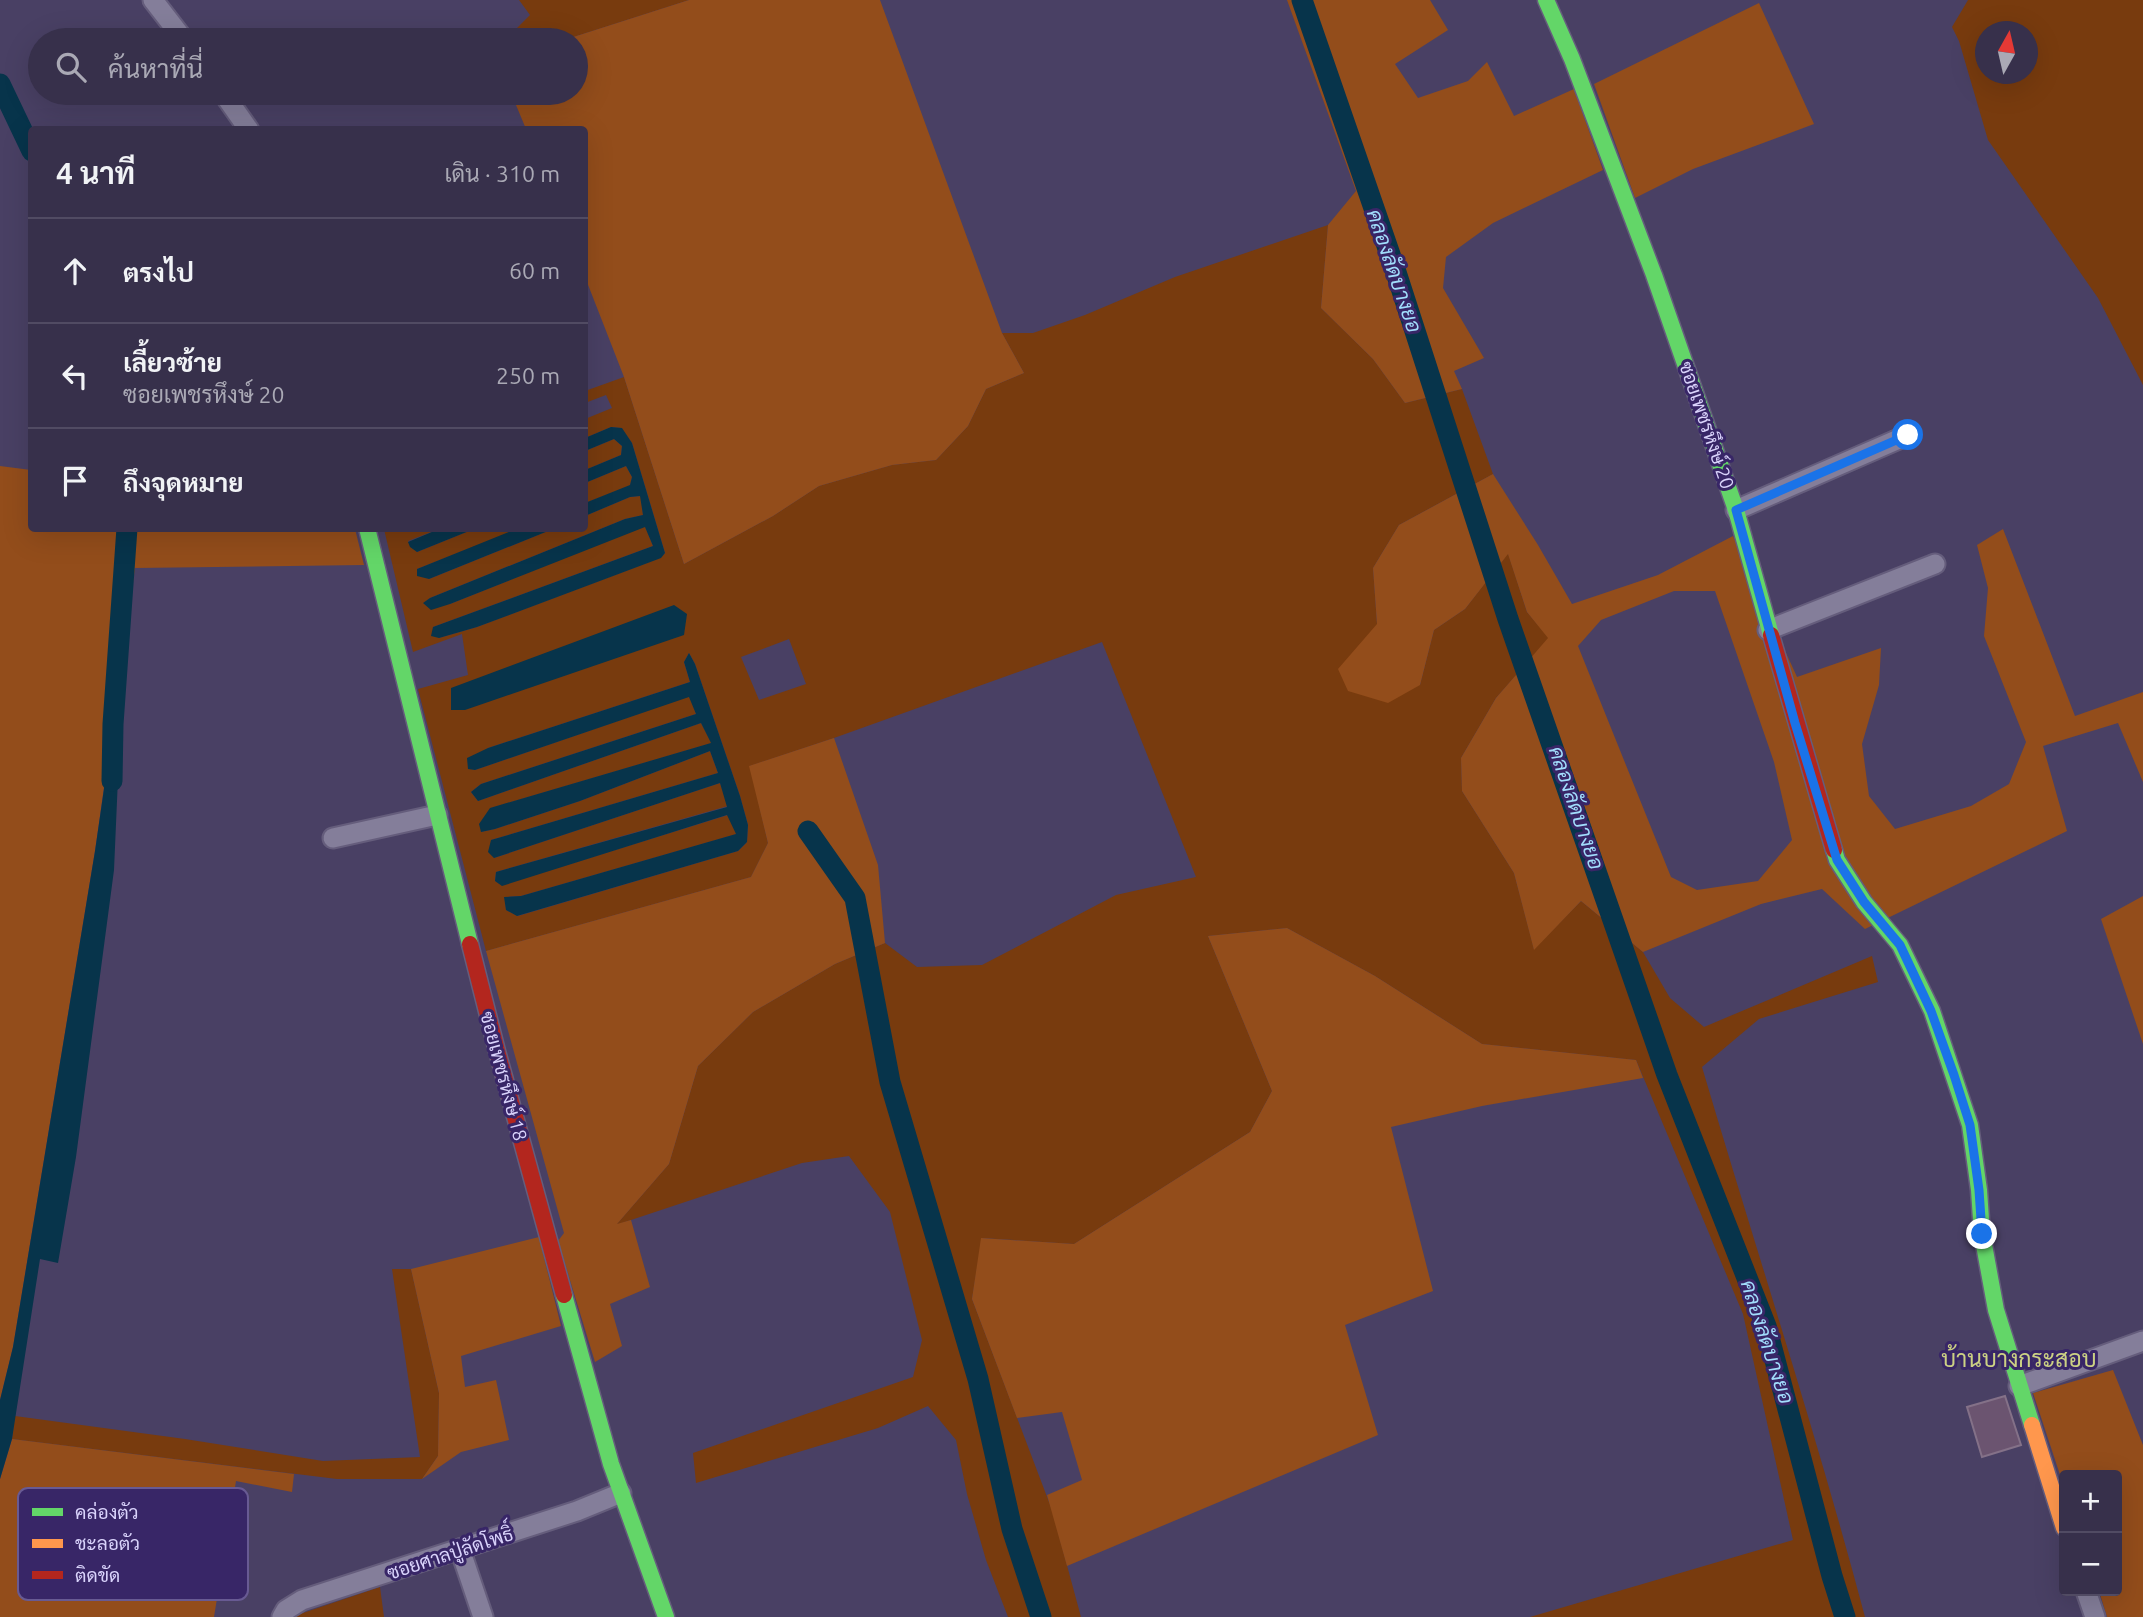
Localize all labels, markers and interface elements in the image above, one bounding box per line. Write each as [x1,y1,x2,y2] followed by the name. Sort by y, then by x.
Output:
[1975,21,2038,84] north arrow
[28,28,588,105] search box
[52,48,90,86] icon: search
[108,54,203,83] text: ค้นหาที่นี่
[56,156,135,190] text: 4 นาที
[444,161,560,186] text: เดิน · 310 m
[1363,206,1427,336] water label: คลองลัดบางยอ
[56,252,94,290] icon: ahead
[123,258,194,287] text: ตรงไป
[509,258,560,283] text: 60 m
[123,348,222,377] text: เลี้ยวซ้าย
[56,357,94,395] icon: left
[1675,358,1740,492] street label: ซอยเพชรหึงษ์ 20
[496,363,560,388] text: 250 m
[123,382,284,407] text: ซอยเพชรหึงษ์ 20
[1892,419,1923,450] route start
[56,462,94,500] icon: arrive
[123,468,244,497] text: ถึงจุดหมาย
[1545,743,1609,873] water label: คลองลัดบางยอ
[476,1008,533,1143] street label: ซอยเพชรหึงษ์ 18
[1966,1218,1997,1249] route end
[1737,1277,1799,1407] water label: คลองลัดบางยอ
[1941,1344,2097,1371] district label: บ้านบางกระสอบ
[2059,1470,2122,1596] map controls
[2059,1470,2122,1533] button: +
[18,1488,248,1600] legend
[75,1501,139,1523] text: คล่องตัว
[382,1515,517,1587] street label: ซอยศาลปู่ลัดโพธิ์
[75,1532,140,1554] text: ชะลอตัว
[2059,1533,2122,1596] button: −
[75,1564,120,1586] text: ติดขัด

